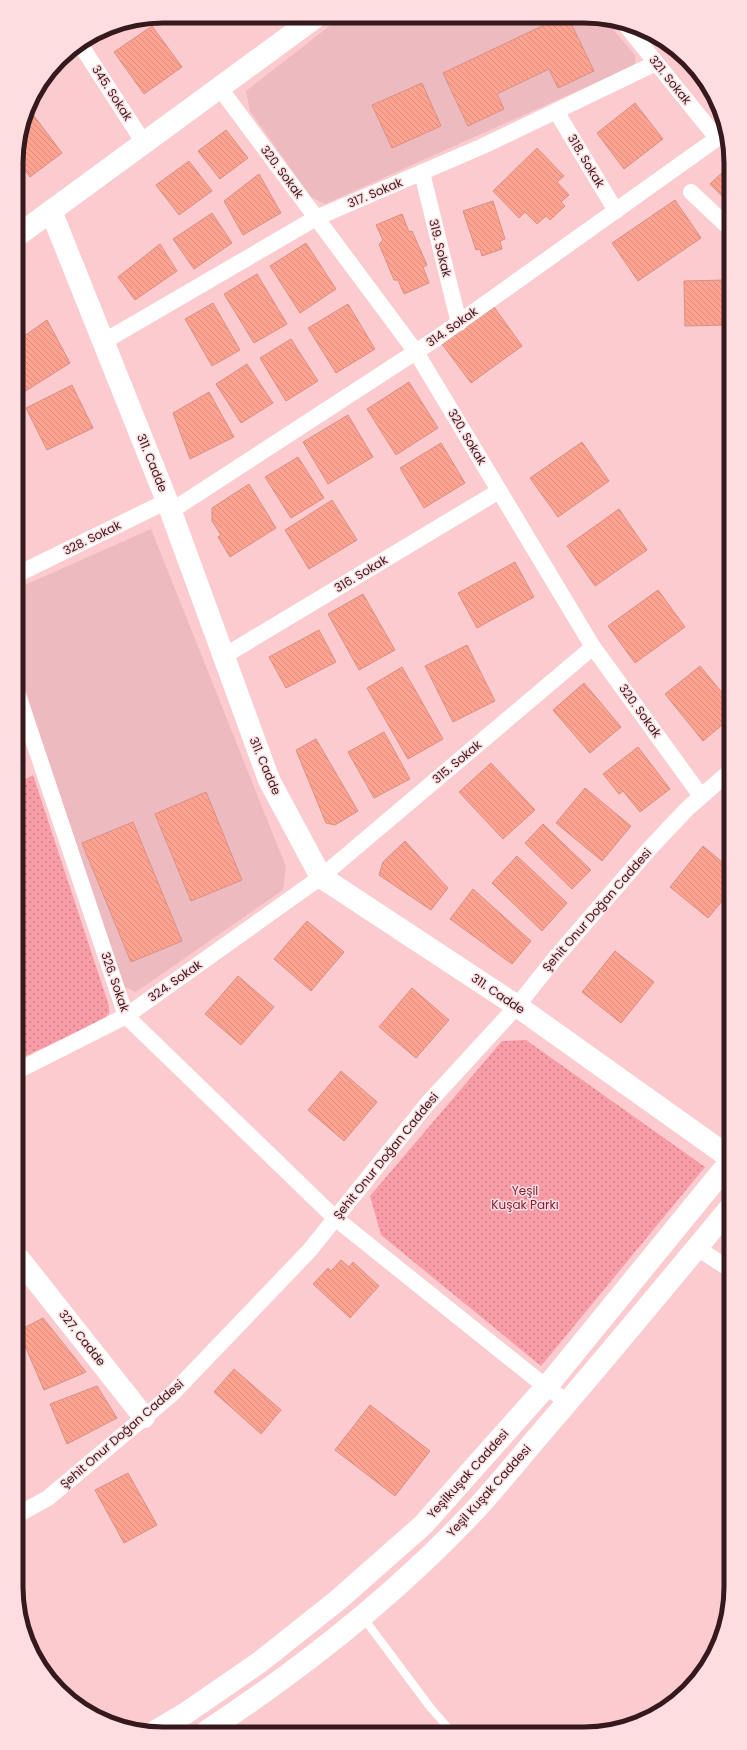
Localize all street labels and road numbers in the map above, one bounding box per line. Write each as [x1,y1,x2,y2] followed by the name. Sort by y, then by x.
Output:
[645,52,696,108] street label: 321. Sokak
[88,62,137,124] street label: 345. Sokak
[564,131,609,191] street label: 318. Sokak
[257,142,308,202] street label: 320. Sokak
[345,173,406,212] street label: 317. Sokak
[425,217,456,280] street label: 319. Sokak
[423,302,482,351] street label: 314. Sokak
[444,406,491,469] street label: 320. Sokak
[133,431,172,495] street label: 311. Cadde
[60,516,124,559] street label: 328. Sokak
[331,551,391,596] street label: 316. Sokak
[615,680,666,742] street label: 320. Sokak
[246,734,285,797] street label: 311. Cadde
[428,736,486,787] street label: 315. Sokak
[538,844,655,975] street label: Şehit Onur Doğan Caddesi
[97,950,134,1015] street label: 326. Sokak
[144,955,206,1005] street label: 324. Sokak
[468,969,529,1018] street label: 311. Cadde
[329,1089,442,1223] street label: Şehit Onur Doğan Caddesi
[55,1306,110,1369] street label: 327. Cadde
[56,1375,187,1492] street label: Şehit Onur Doğan Caddesi
[423,1425,512,1522] street label: Yeşilkuşak Caddesi
[443,1441,535,1540] street label: Yeşil Kuşak Caddesi

